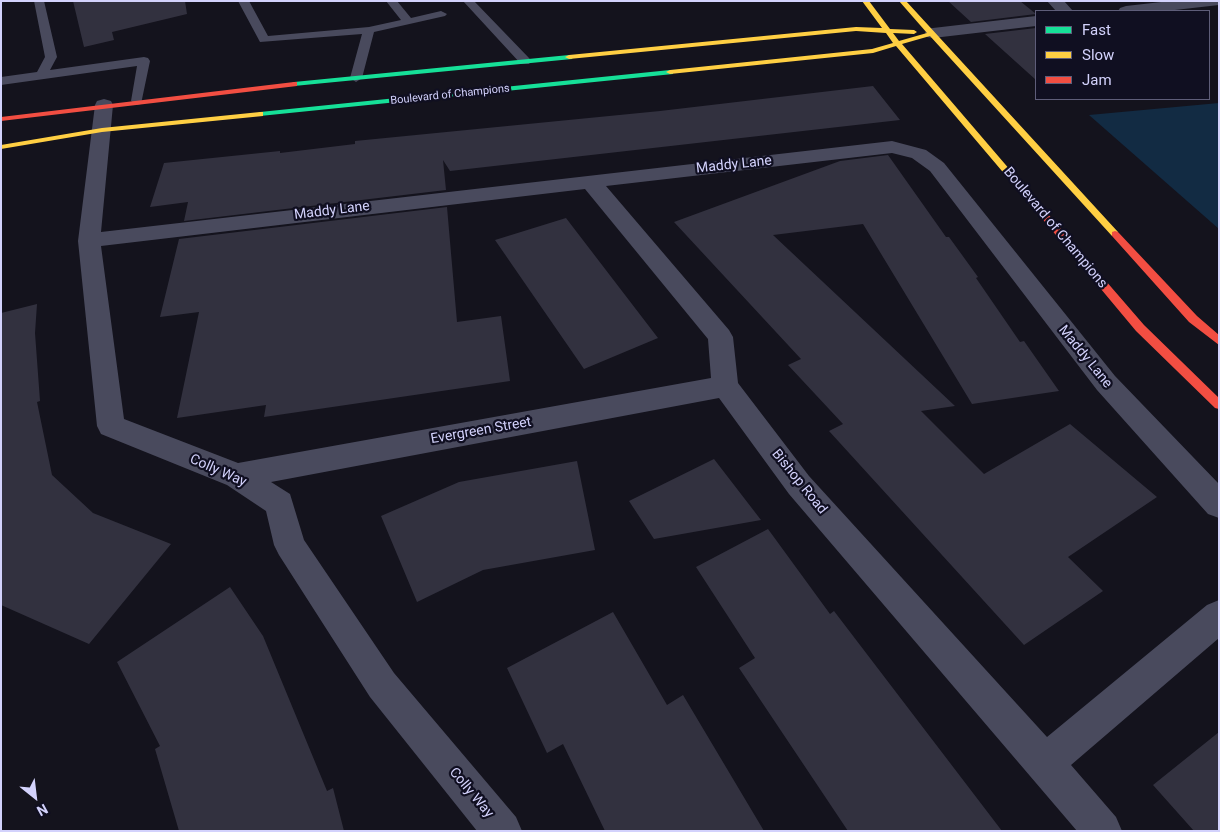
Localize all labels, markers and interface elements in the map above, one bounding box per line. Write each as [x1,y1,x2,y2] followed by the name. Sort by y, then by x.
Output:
[1035,10,1210,100] legend
[1082,21,1111,39] text: Fast
[1082,46,1114,64] text: Slow
[1082,71,1112,89] text: Jam
[390,82,510,108] street label: Boulevard of Champions
[695,153,773,177] street label: Maddy Lane
[999,164,1111,292] street label: Boulevard of Champions
[293,198,371,224] street label: Maddy Lane
[1055,322,1115,392] street label: Maddy Lane
[429,414,533,448] street label: Evergreen Street
[768,446,830,518] street label: Bishop Road
[187,451,249,491] street label: Colly Way
[445,764,497,822] street label: Colly Way
[10,772,60,822] north arrow
[34,801,50,820] text: N

